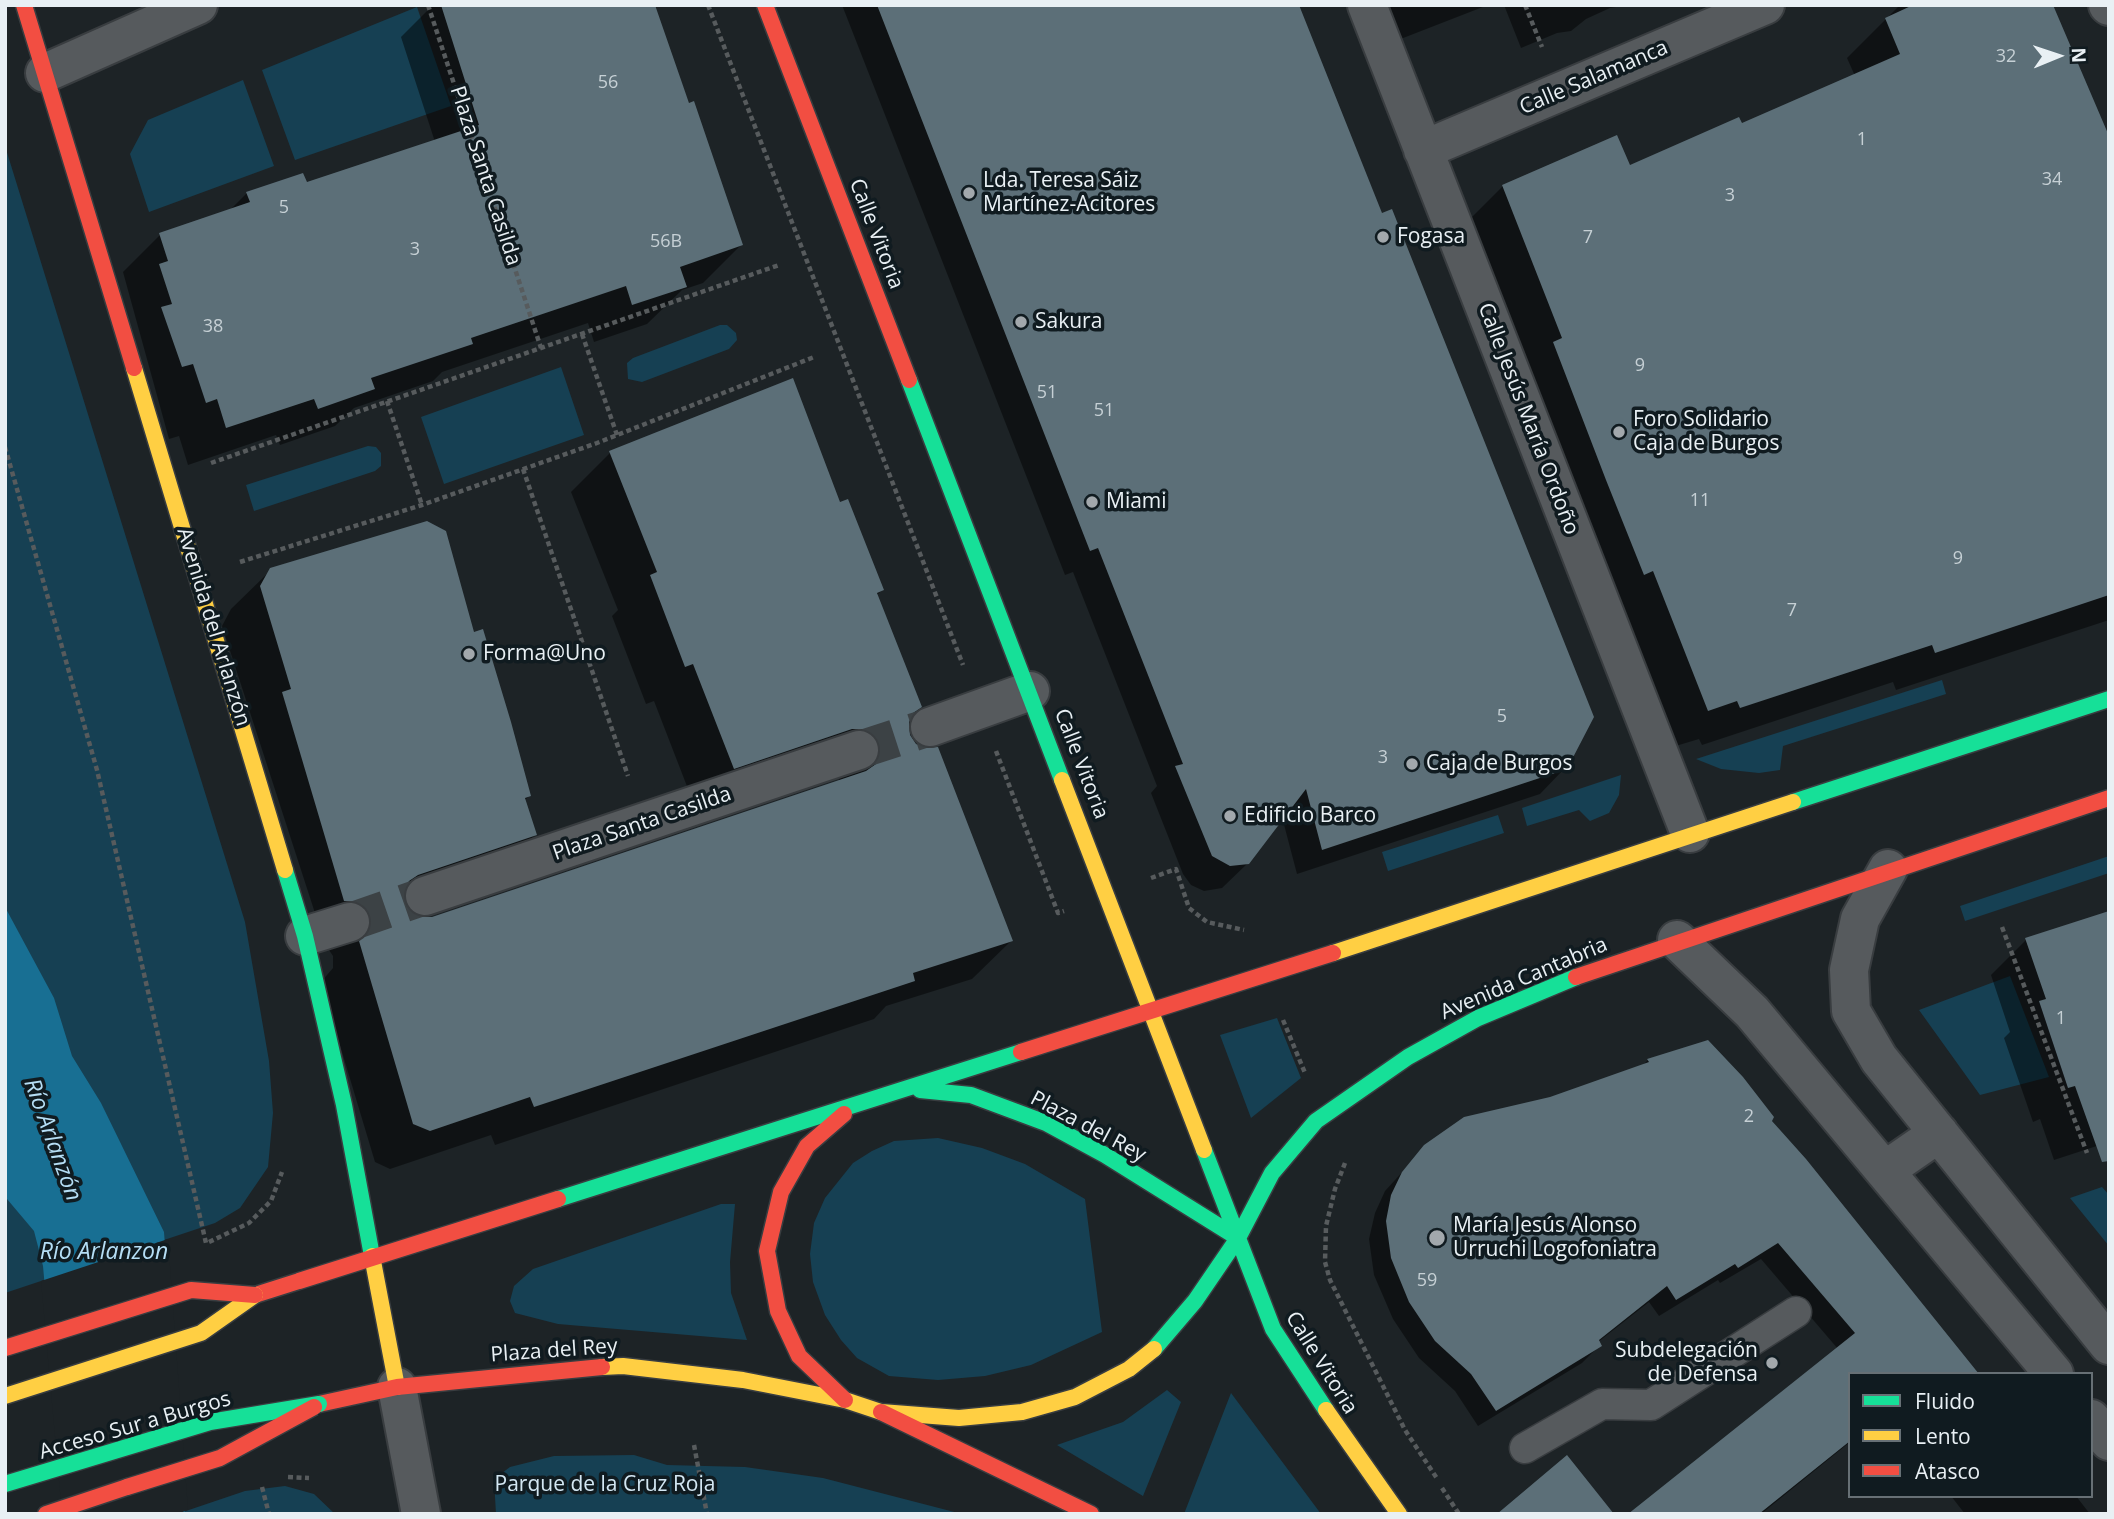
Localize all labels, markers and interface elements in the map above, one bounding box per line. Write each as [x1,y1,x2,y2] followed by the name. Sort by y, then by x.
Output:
[2023,21,2093,91] north arrow
[1516,35,1672,121] street label: Calle Salamanca
[1996,46,2016,68] house number: 32
[2066,47,2092,63] text: N
[598,72,618,94] house number: 56
[444,83,526,269] street label: Plaza Santa Casilda
[1857,129,1867,151] house number: 1
[983,168,1155,218] place label: Lda. Teresa Sáiz Martínez-Acitores
[2042,169,2062,191] house number: 34
[843,175,909,293] street label: Calle Vitoria
[961,185,977,201] marker: Lda. Teresa Sáiz Martínez-Acitores
[1725,185,1735,207] house number: 3
[279,197,289,219] house number: 5
[1397,224,1465,250] place label: Fogasa
[1583,227,1593,249] house number: 7
[1375,229,1391,245] marker: Fogasa
[650,231,682,253] house number: 56B
[410,239,420,261] house number: 3
[1472,300,1584,538] street label: Calle Jesús María Ordoño
[1035,309,1102,335] place label: Sakura
[1013,314,1029,330] marker: Sakura
[203,316,223,338] house number: 38
[1635,355,1645,377] house number: 9
[1037,382,1057,404] house number: 51
[1094,400,1114,422] house number: 51
[1633,407,1779,457] place label: Foro Solidario Caja de Burgos
[1611,424,1627,440] marker: Foro Solidario Caja de Burgos
[1106,489,1167,515] place label: Miami
[1690,490,1710,512] house number: 11
[1084,494,1100,510] marker: Miami
[171,525,255,729] street label: Avenida del Arlanzón
[1953,548,1963,570] house number: 9
[1787,600,1797,622] house number: 7
[483,641,606,667] place label: Forma@Uno
[461,646,477,662] marker: Forma@Uno
[1048,705,1114,823] street label: Calle Vitoria
[1497,706,1507,728] house number: 5
[1378,747,1388,769] house number: 3
[1426,751,1572,777] place label: Caja de Burgos
[1404,756,1420,772] marker: Caja de Burgos
[549,782,735,866] street label: Plaza Santa Casilda
[1244,803,1376,829] place label: Edificio Barco
[1222,808,1238,824] marker: Edificio Barco
[1437,932,1611,1026] street label: Avenida Cantabria
[2056,1008,2066,1030] house number: 1
[17,1075,87,1205] water label: Río Arlanzón
[1026,1086,1150,1168] street label: Plaza del Rey
[1744,1106,1754,1128] house number: 2
[1453,1213,1657,1263] place label: María Jesús Alonso Urruchi Logofoniatra
[1427,1228,1447,1248] marker: María Jesús Alonso Urruchi Logofoniatra
[40,1238,168,1266] water label: Río Arlanzon
[1417,1270,1437,1292] house number: 59
[1280,1307,1362,1419] street label: Calle Vitoria
[490,1334,618,1368] street label: Plaza del Rey
[1615,1338,1758,1388] place label: Subdelegación de Defensa
[1764,1355,1780,1371] marker: Subdelegación de Defensa
[1848,1372,2093,1498] legend
[36,1387,234,1465] street label: Acceso Sur a Burgos
[1915,1387,1975,1415] text: Fluido
[1915,1422,1971,1450] text: Lento
[1915,1457,1980,1485] text: Atasco
[495,1472,715,1498] park label: Parque de la Cruz Roja

